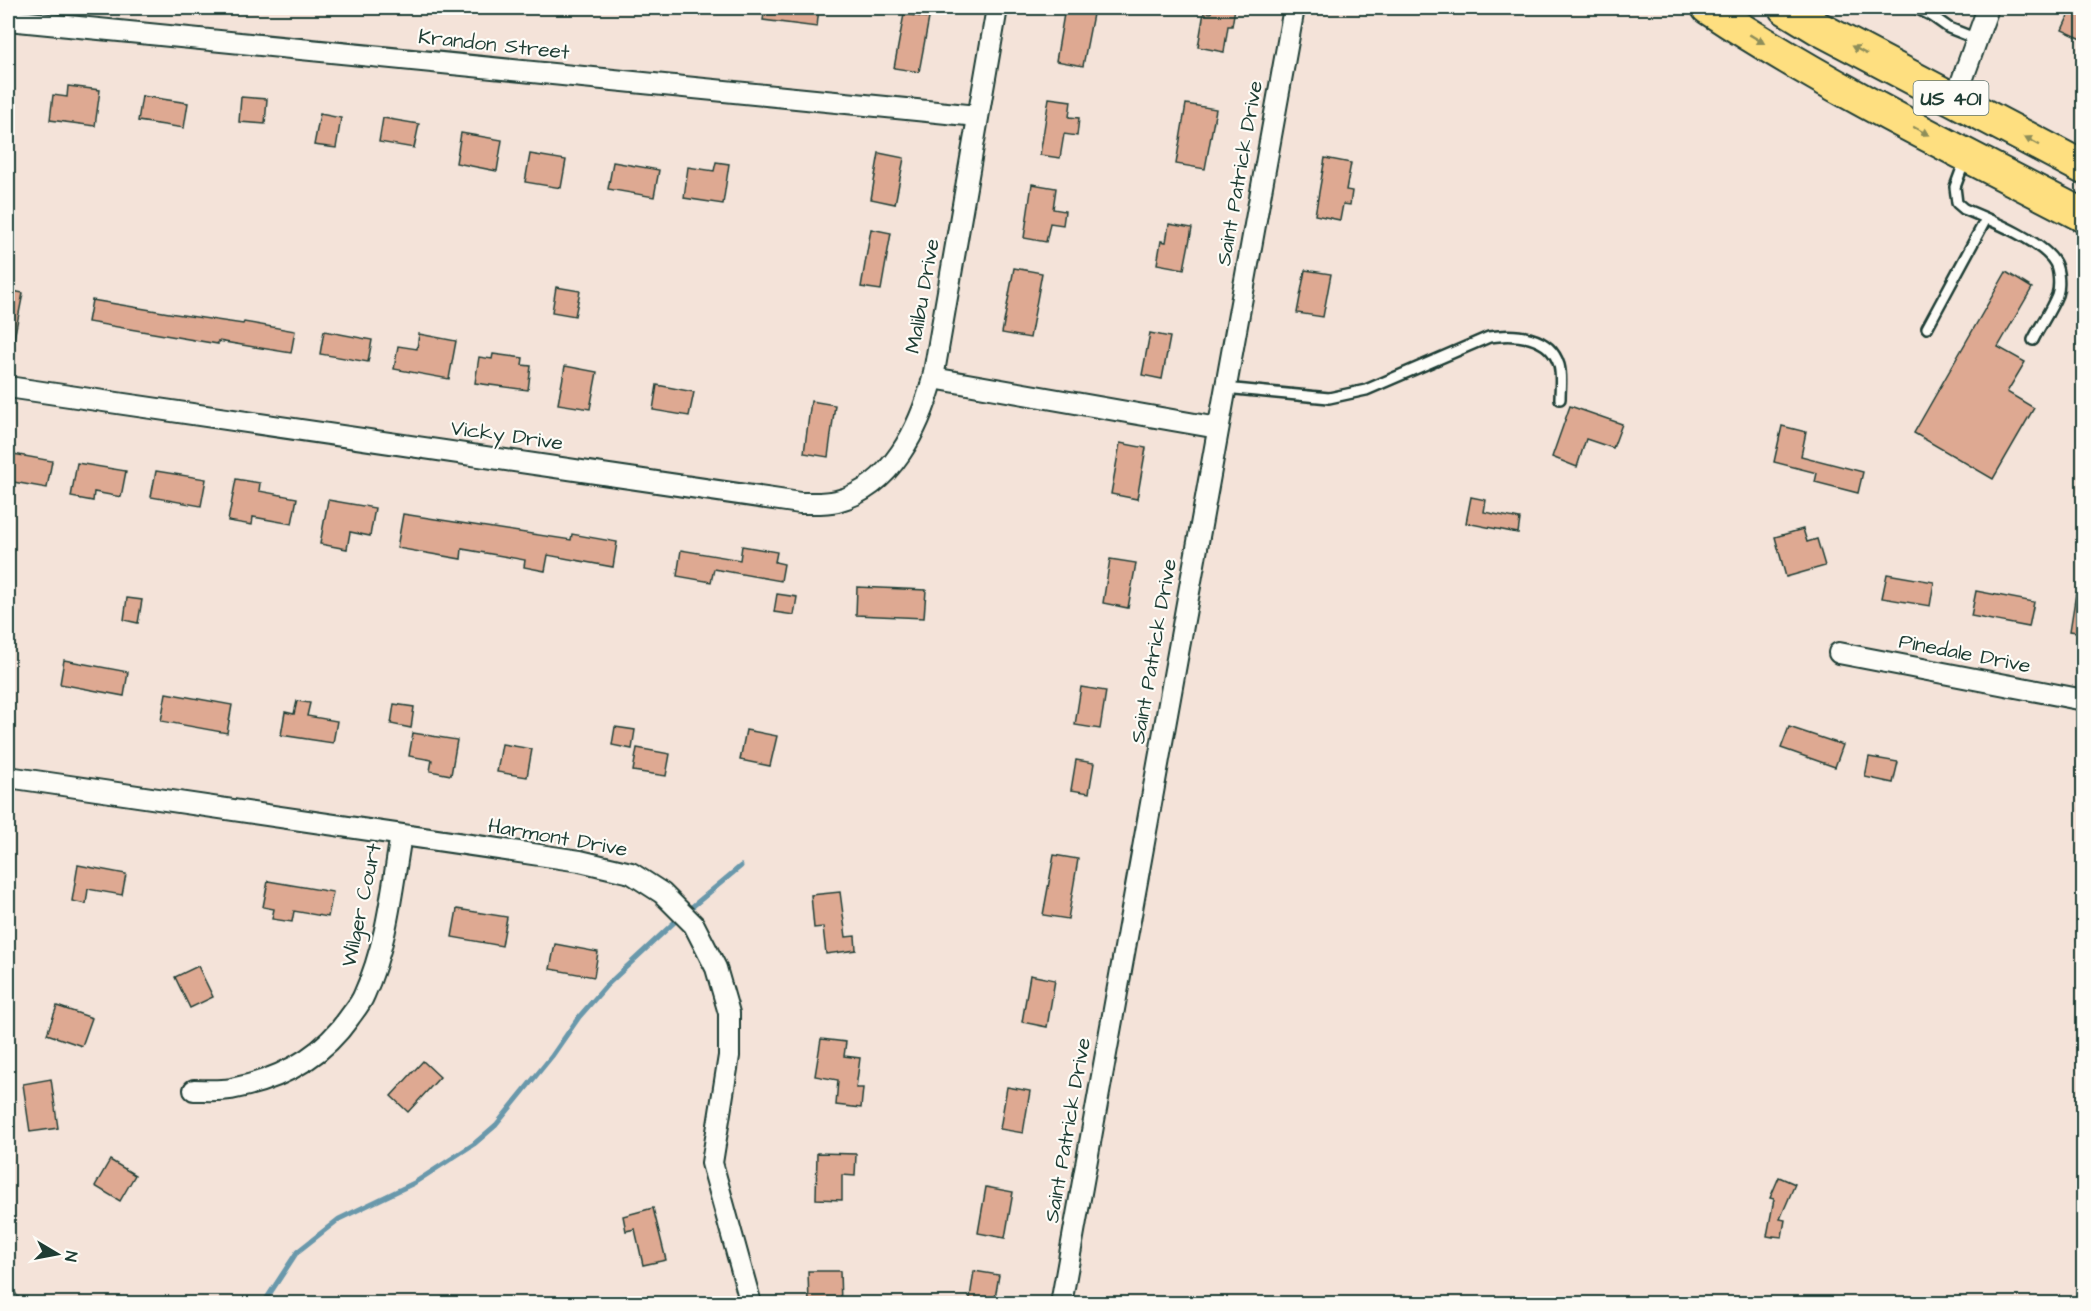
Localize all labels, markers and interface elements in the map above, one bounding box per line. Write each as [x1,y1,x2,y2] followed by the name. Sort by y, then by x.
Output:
[417,22,571,67] street label: Krandon Street
[1749,34,1766,44] one-way arrow
[1851,45,1868,55] one-way arrow
[1209,78,1270,268] street label: Saint Patrick Drive
[1914,81,1988,115] road number: US 401
[1913,126,1930,136] one-way arrow
[2023,136,2040,146] one-way arrow
[898,236,947,356] street label: Malibu Drive
[449,413,565,460] street label: Vicky Drive
[1123,556,1184,746] street label: Saint Patrick Drive
[1897,627,2033,680] street label: Pinedale Drive
[486,811,630,864] street label: Harmont Drive
[334,840,391,970] street label: Wilger Court
[1037,1035,1098,1225] street label: Saint Patrick Drive
[27,1224,87,1284] north arrow
[59,1250,82,1263] text: N

